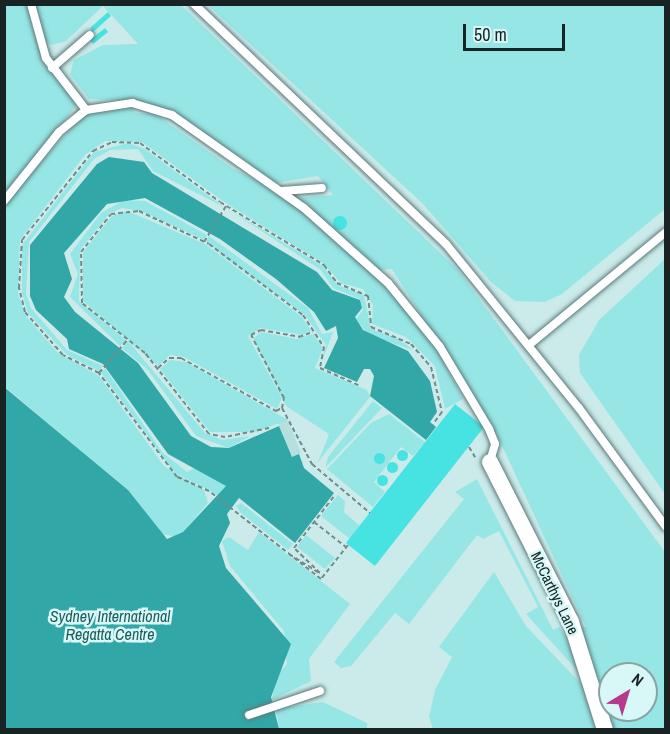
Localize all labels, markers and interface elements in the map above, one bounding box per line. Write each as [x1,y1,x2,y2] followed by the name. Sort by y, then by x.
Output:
[466,12,568,50] scale bar
[474,22,507,47] text: 50 m
[527,549,583,637] street label: McCarthys Lane
[50,606,170,644] water label: Sydney International Regatta Centre
[598,662,658,722] north arrow
[627,668,648,691] text: N

